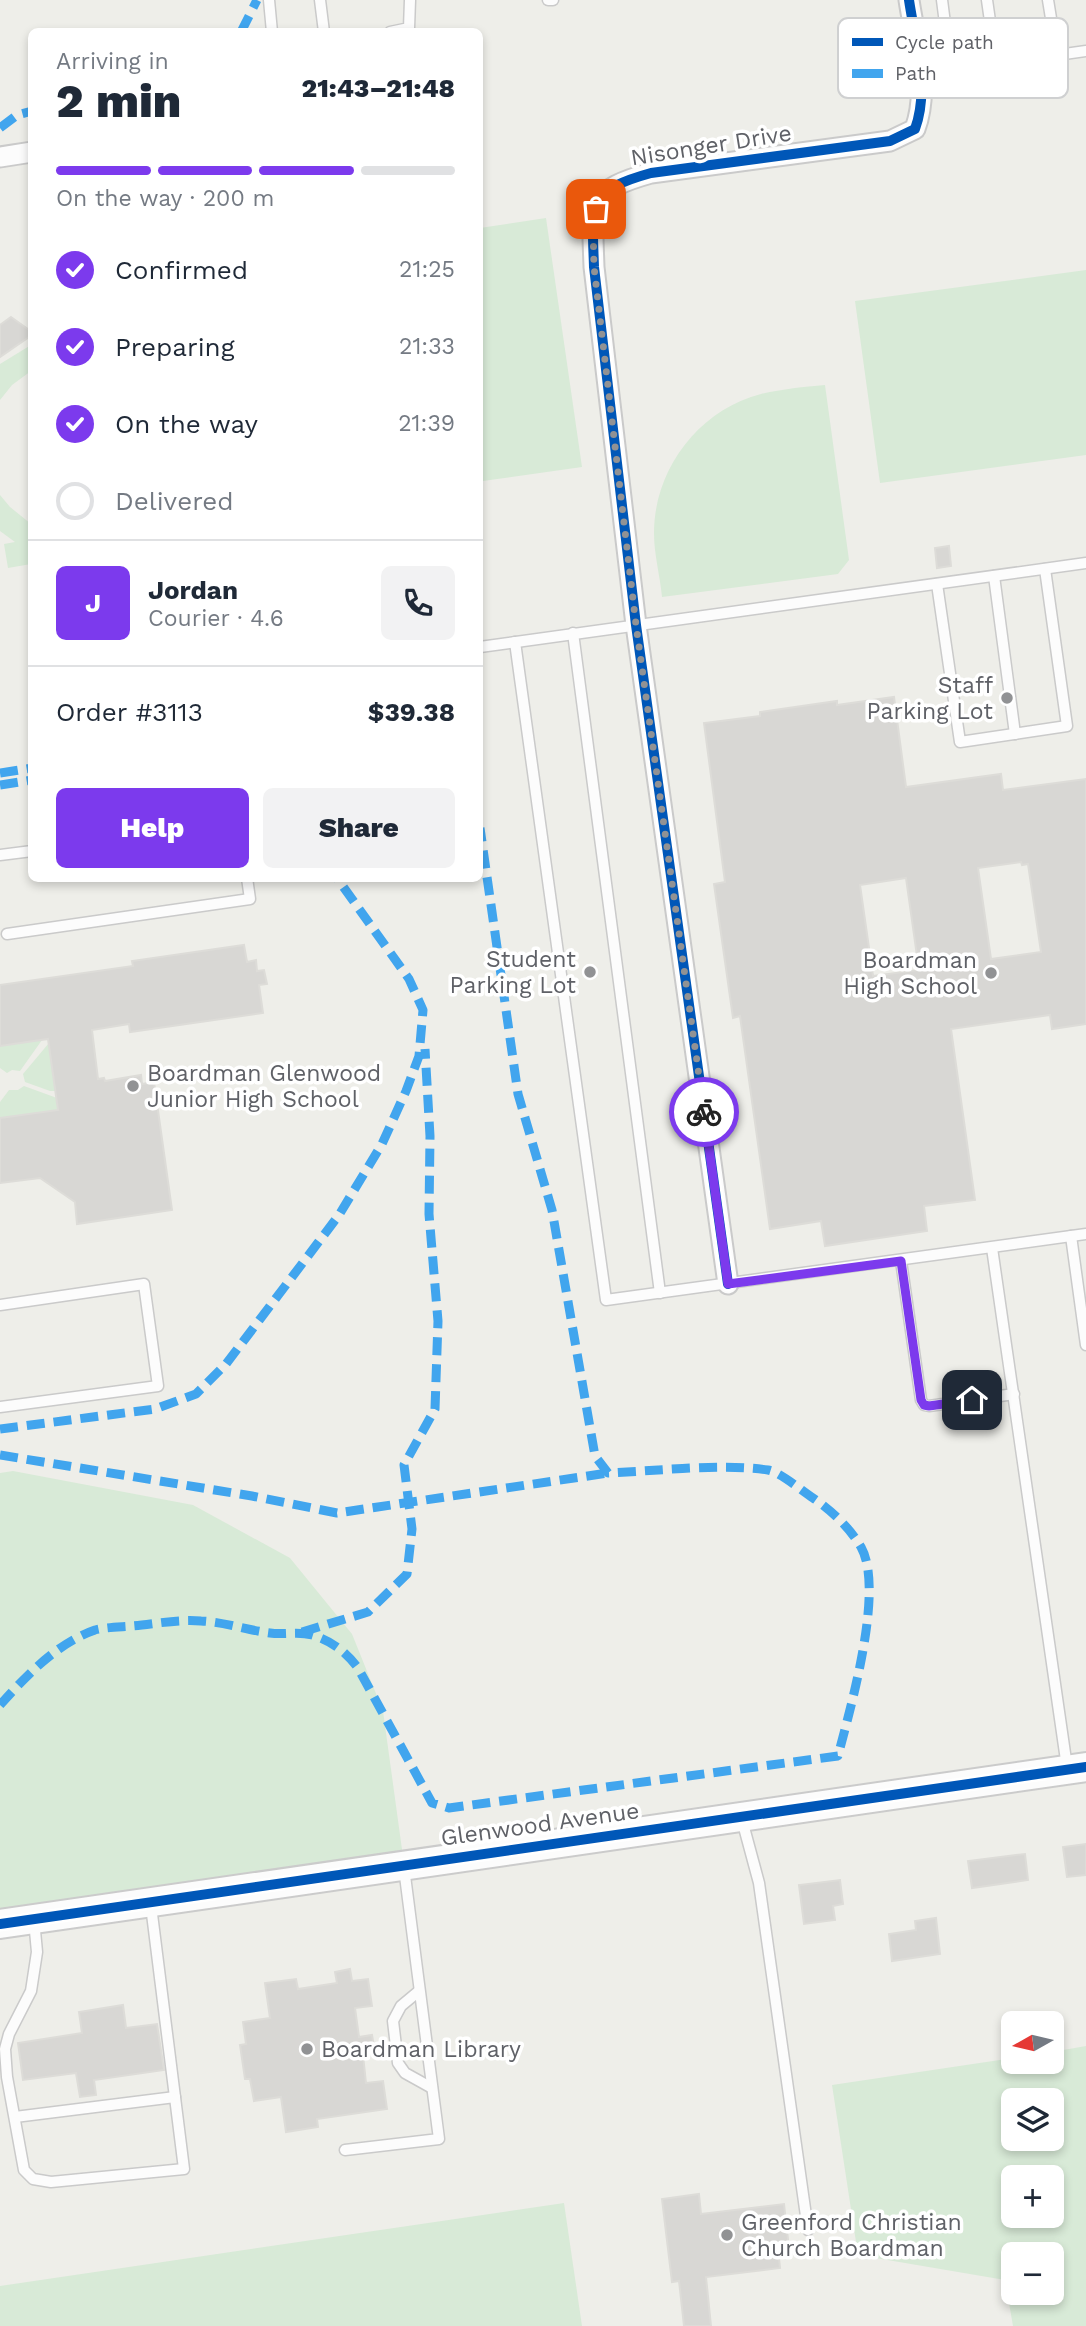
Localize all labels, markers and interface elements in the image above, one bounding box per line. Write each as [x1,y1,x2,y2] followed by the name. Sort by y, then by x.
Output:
[838,18,1068,98] legend
[895,31,994,54] text: Cycle path
[56,48,169,75] text: Arriving in
[895,62,937,85] text: Path
[302,73,455,103] text: 21:43–21:48
[56,74,181,128] text: 2 min
[629,119,793,172] street label: Nisonger Drive
[566,179,626,239] pin
[56,185,274,212] text: On the way · 200 m
[577,190,615,228] icon: bag
[56,251,94,289] icon: check
[115,255,248,285] text: Confirmed
[399,256,455,283] text: 21:25
[56,328,94,366] icon: check
[115,332,235,362] text: Preparing
[399,333,455,360] text: 21:33
[56,405,94,443] icon: check
[115,409,258,439] text: On the way
[398,410,455,437] text: 21:39
[115,486,234,516] text: Delivered
[381,566,455,640] button: phone
[148,575,238,605] text: Jordan
[85,588,101,618] text: J
[148,605,284,632] text: Courier · 4.6
[866,672,993,725] place label: Staff Parking Lot
[999,690,1015,706] marker: Staff Parking Lot
[56,697,203,727] text: Order #3113
[368,697,455,727] text: $39.38
[56,788,249,868] button: Help
[263,788,455,868] button: Share
[449,946,576,999] place label: Student Parking Lot
[843,947,977,1000] place label: Boardman High School
[582,964,598,980] marker: Student Parking Lot
[983,965,999,981] marker: Boardman High School
[147,1060,381,1113] place label: Boardman Glenwood Junior High School
[669,1077,739,1147] courier
[125,1078,141,1094] marker: Boardman Glenwood Junior High School
[685,1093,723,1131] icon: bike
[942,1370,1002,1430] pin
[953,1381,991,1419] icon: home
[439,1797,641,1852] street label: Glenwood Avenue
[1001,2011,1064,2074] north arrow
[1001,2011,1064,2305] map controls
[321,2036,521,2063] place label: Boardman Library
[299,2041,315,2057] marker: Boardman Library
[1001,2088,1064,2151] button: layers
[1001,2165,1064,2228] button: +
[741,2209,962,2262] place label: Greenford Christian Church Boardman
[719,2227,735,2243] marker: Greenford Christian Church Boardman
[1001,2242,1064,2305] button: −

